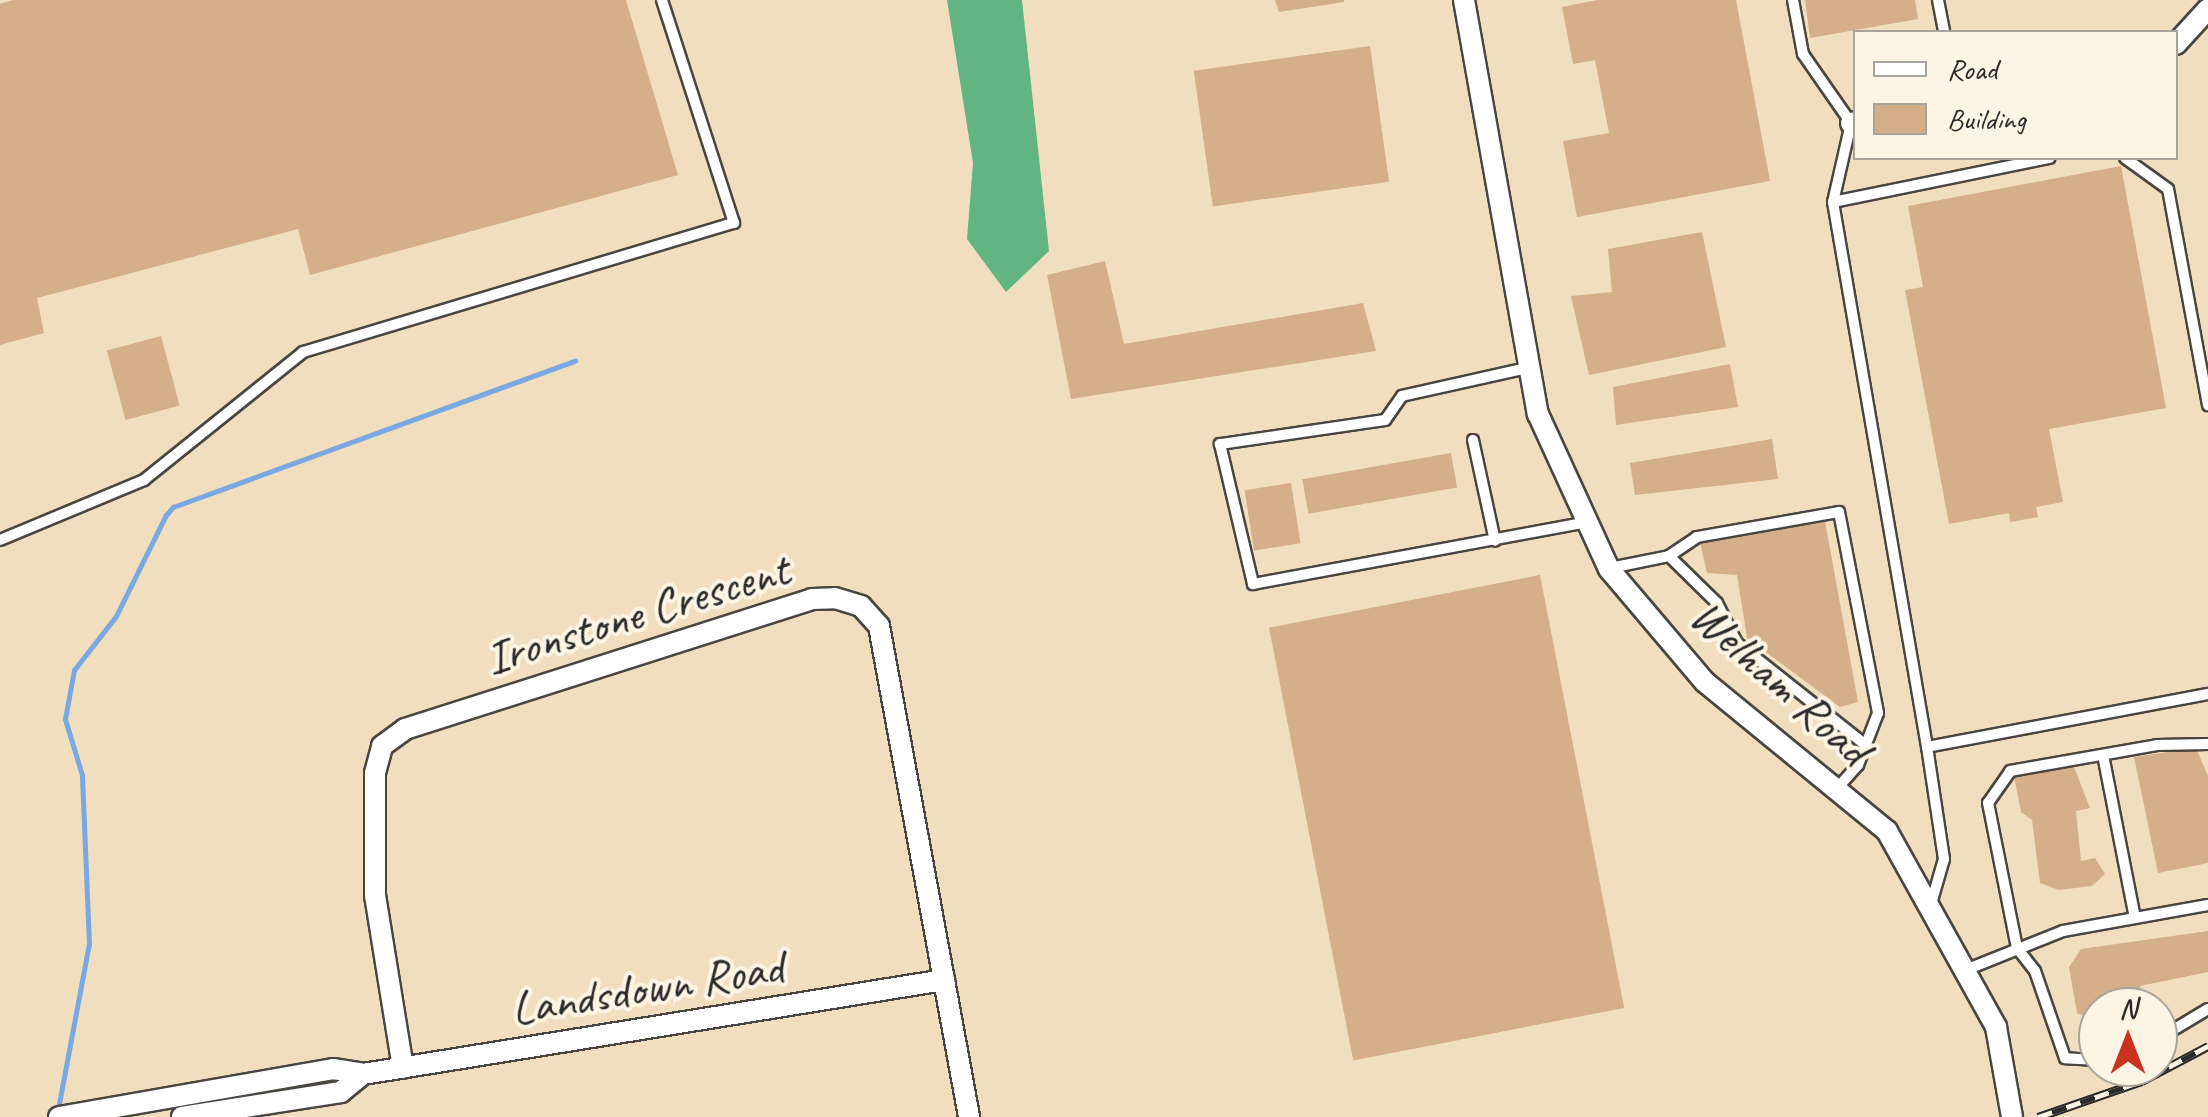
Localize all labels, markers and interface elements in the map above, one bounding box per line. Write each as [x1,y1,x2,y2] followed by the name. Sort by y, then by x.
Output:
[1853,30,2178,160] legend
[1947,50,1997,88] text: Road
[1947,100,2026,138] text: Building
[478,540,796,688] street label: Ironstone Crescent
[1679,587,1881,777] street label: Welham Road
[508,938,786,1038] street label: Landsdown Road
[2078,987,2178,1087] north arrow
[2119,991,2137,1026] text: N

